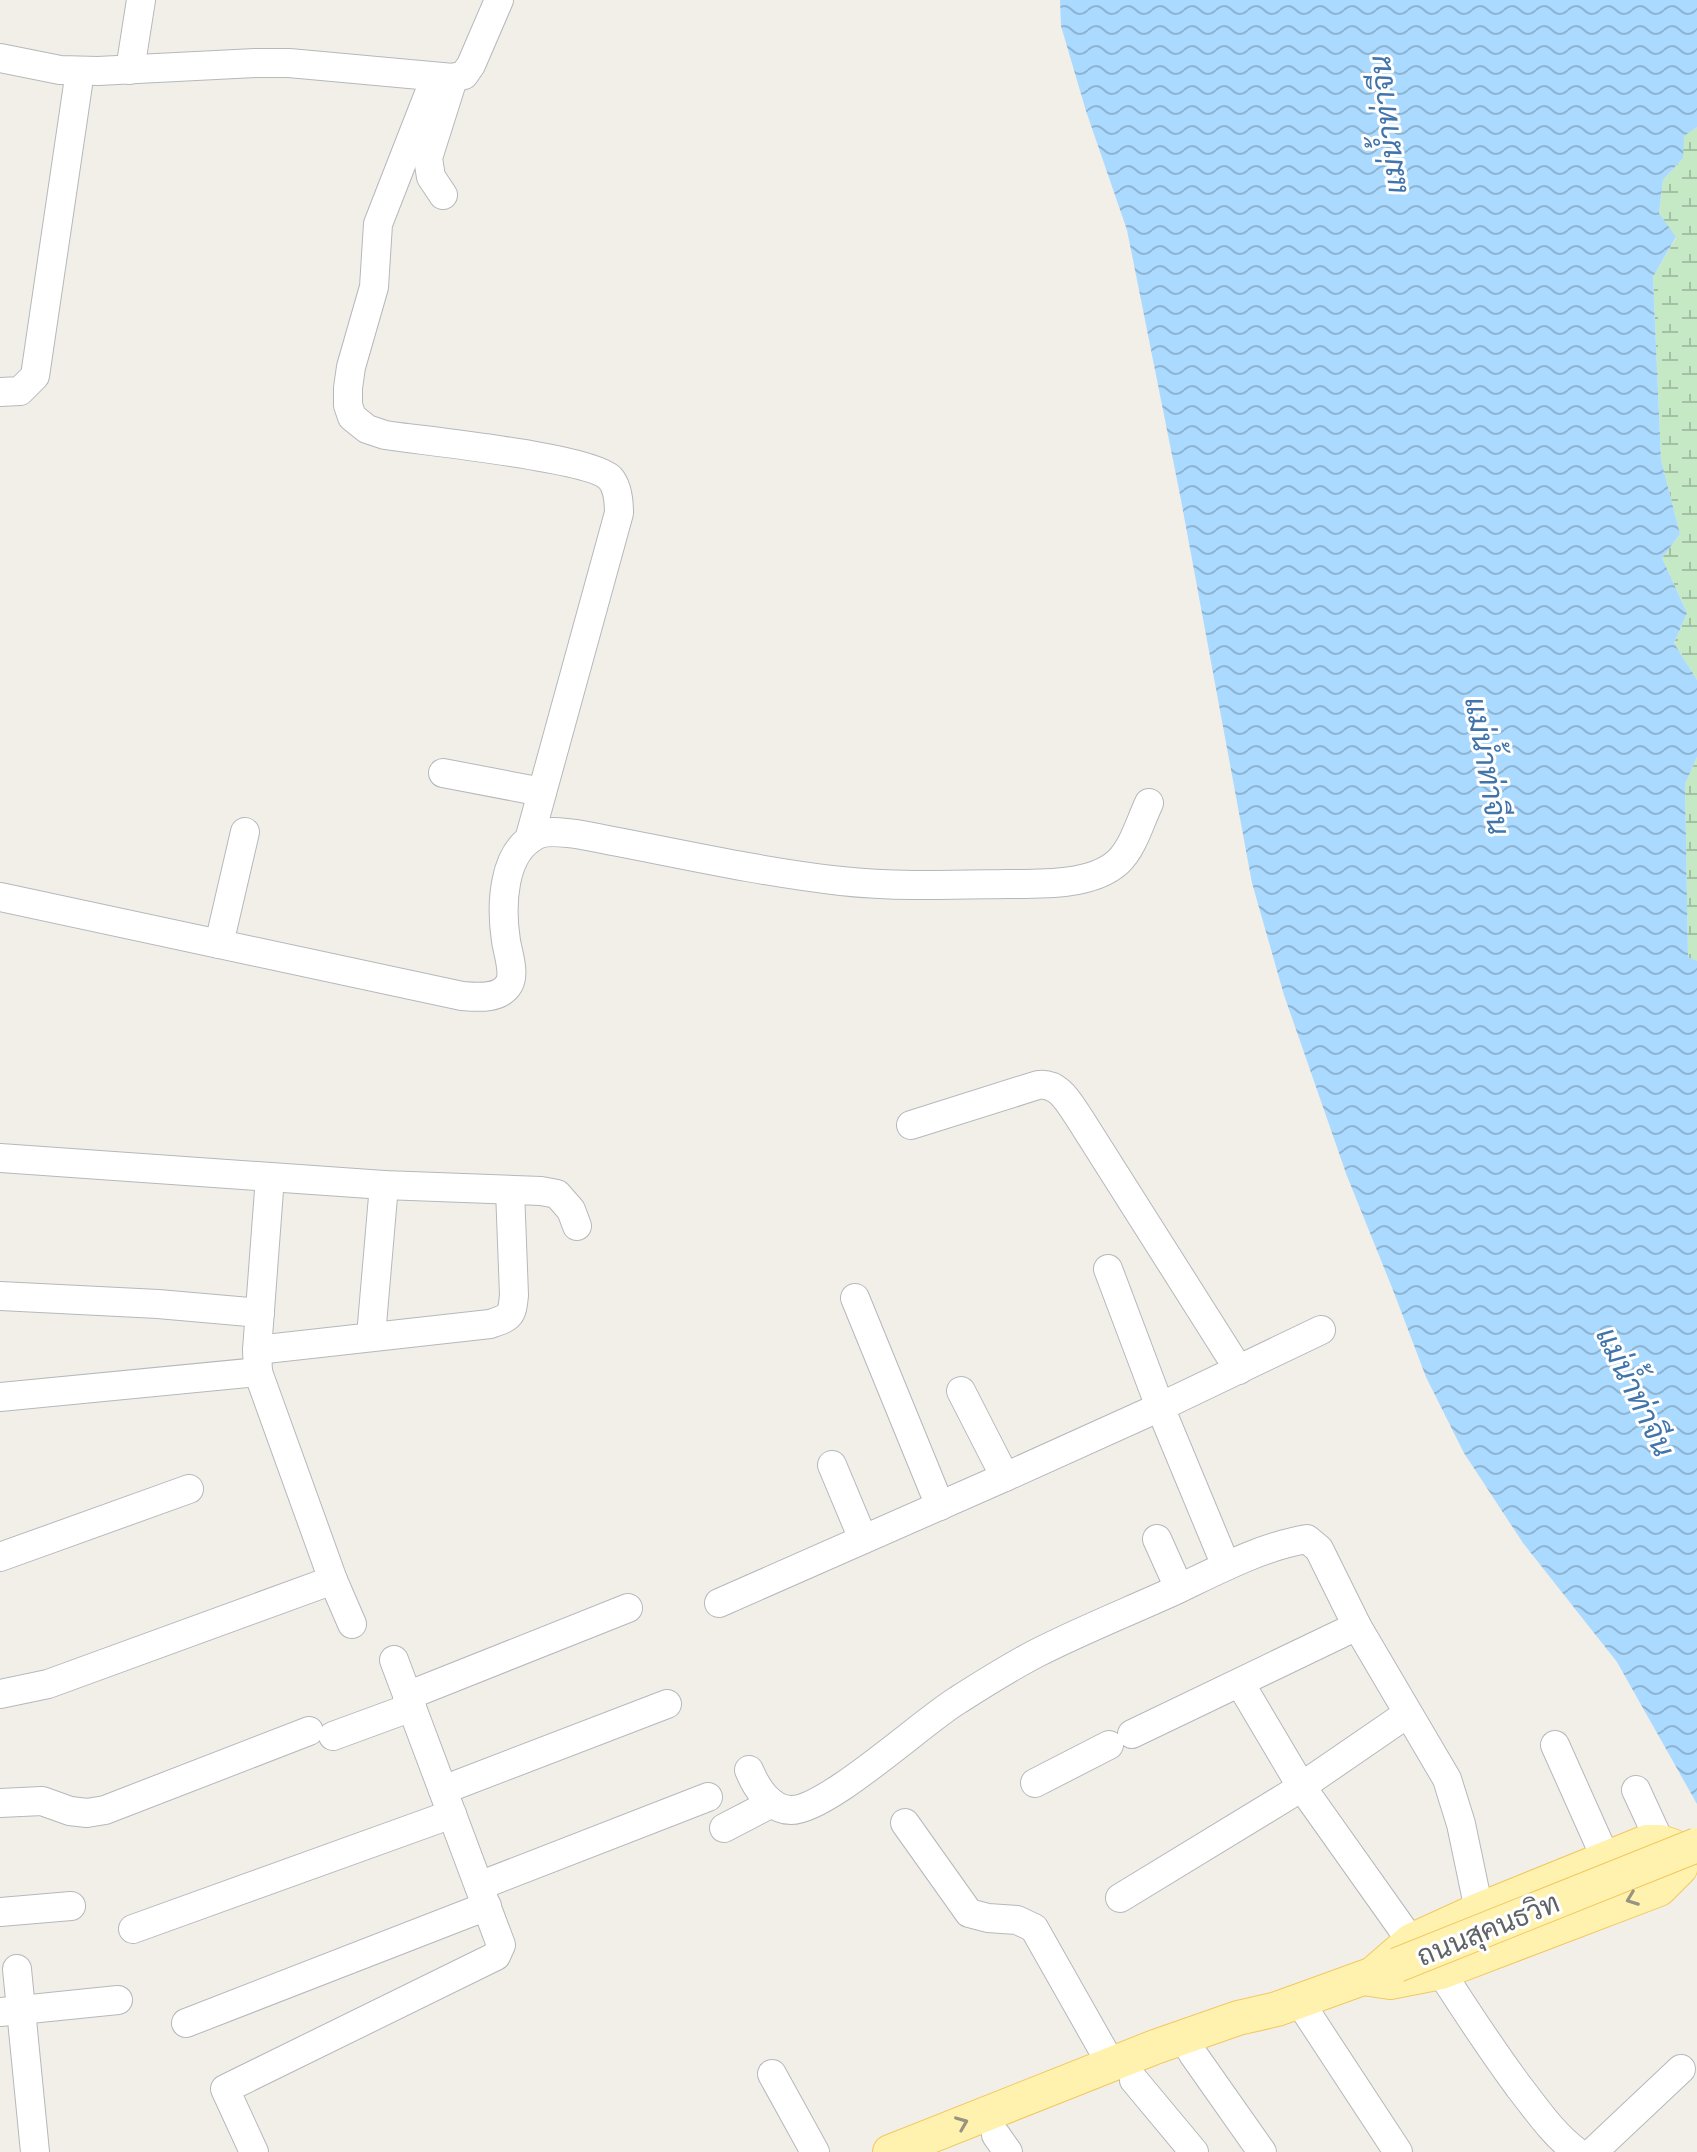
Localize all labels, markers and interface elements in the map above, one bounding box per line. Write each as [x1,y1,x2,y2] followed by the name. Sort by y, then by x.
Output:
[1353,53,1415,198] water label: แม่น้ำท่าจีน
[1456,693,1526,838] water label: แม่น้ำท่าจีน
[1587,1317,1690,1463] water label: แม่น้ำท่าจีน
[1412,1886,1565,1976] street label: ถนนสุคนธวิท
[1626,1889,1640,1906] one-way arrow
[955,2116,969,2133] one-way arrow

